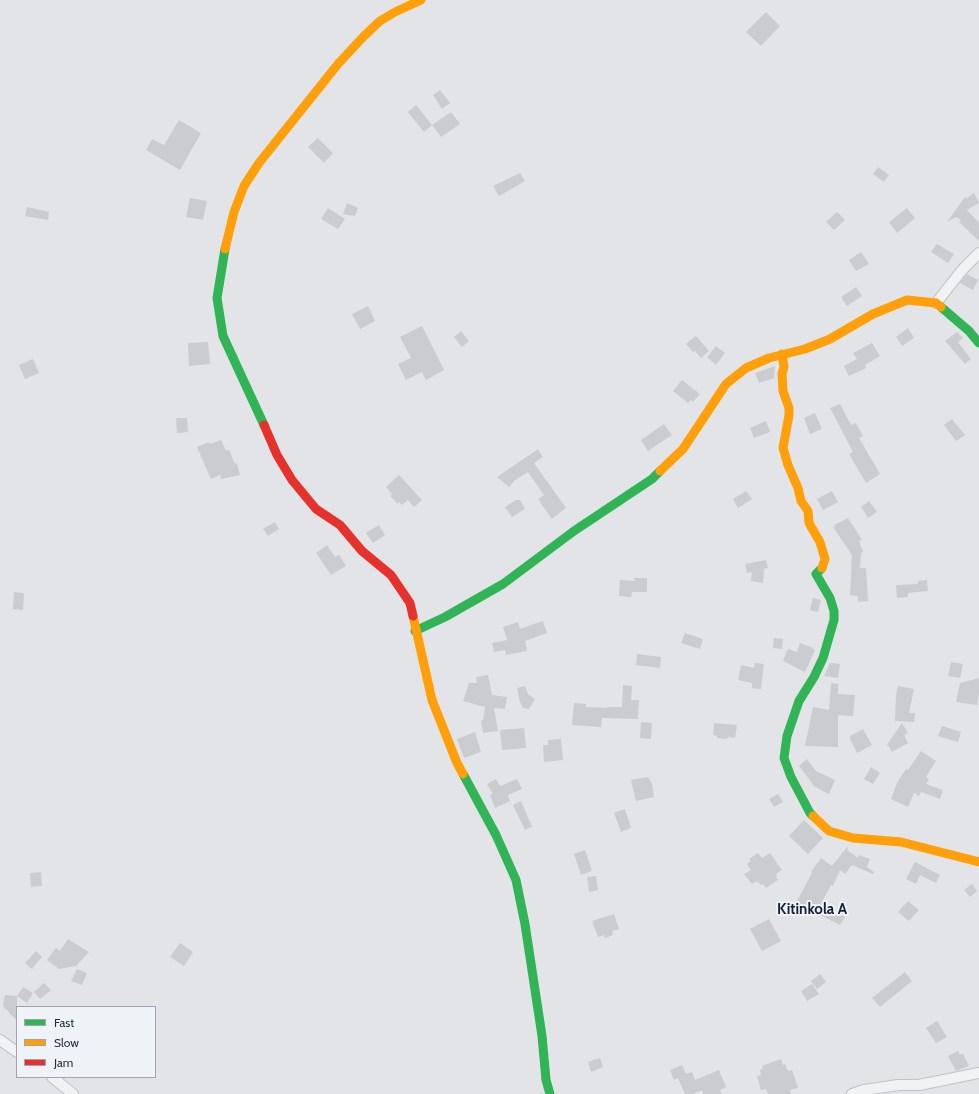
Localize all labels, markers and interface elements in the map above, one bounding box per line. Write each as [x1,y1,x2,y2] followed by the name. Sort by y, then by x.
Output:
[777,901,847,919] district label: Kitinkola A
[16,1006,156,1078] legend
[54,1015,74,1030] text: Fast
[54,1035,79,1050] text: Slow
[54,1055,73,1070] text: Jam

